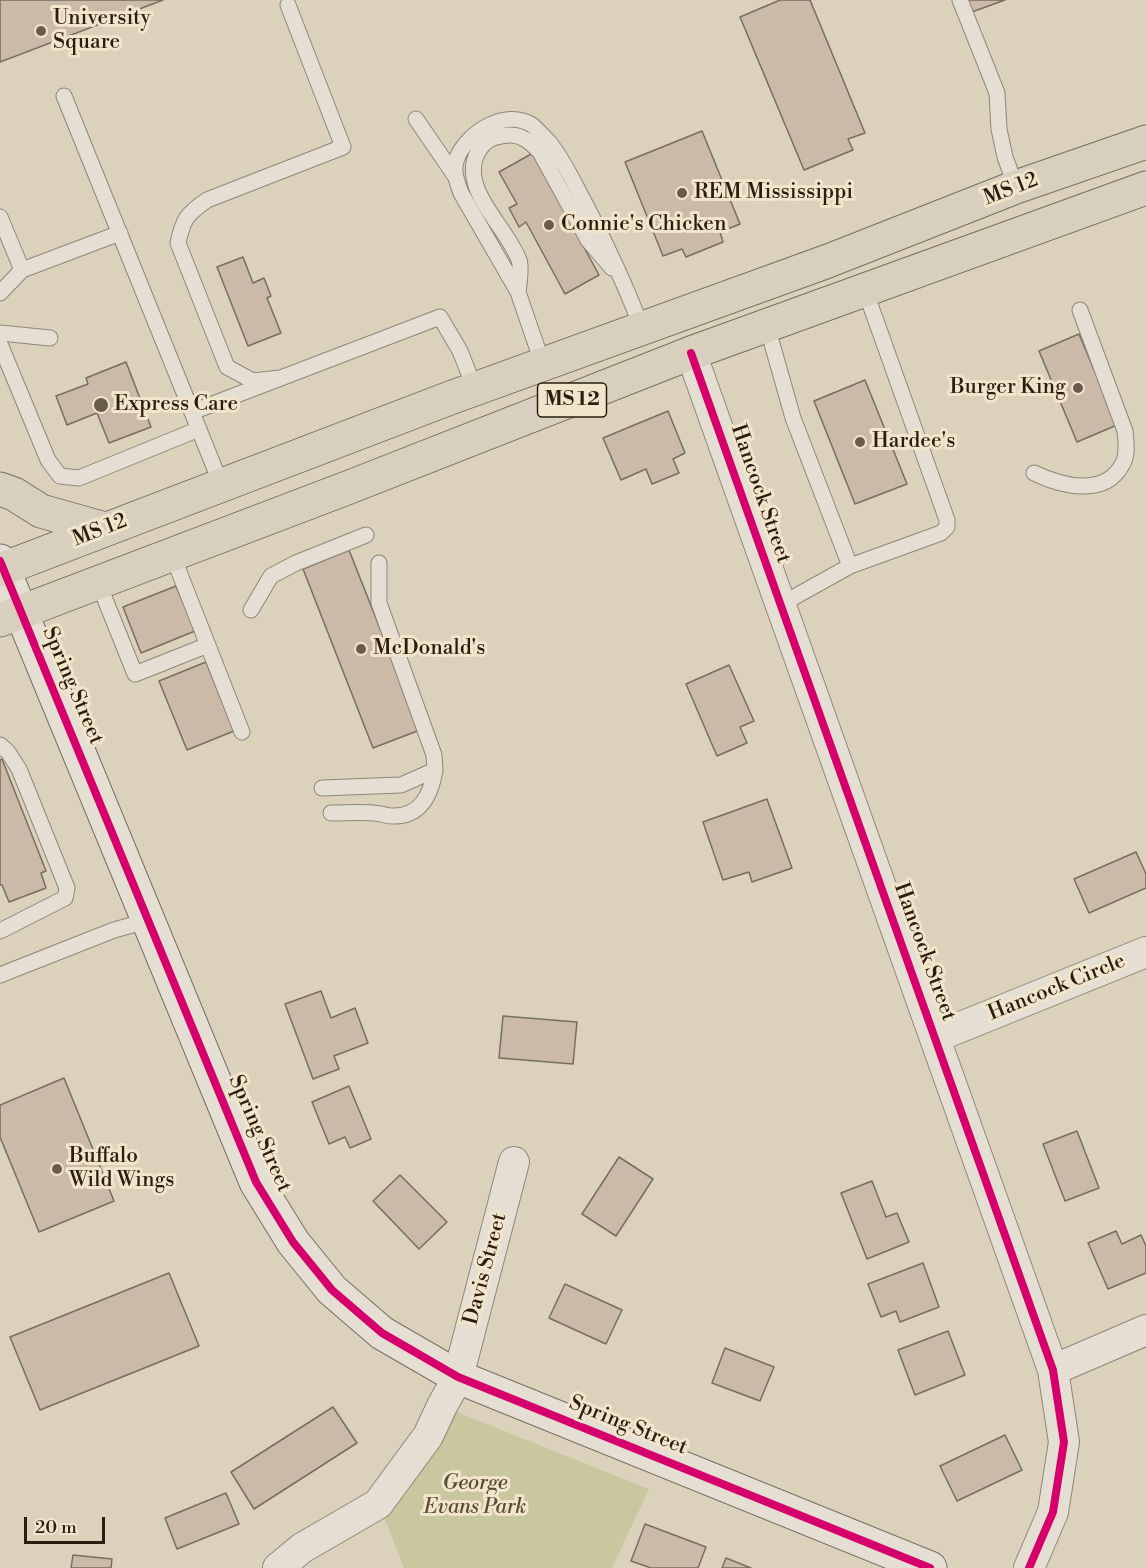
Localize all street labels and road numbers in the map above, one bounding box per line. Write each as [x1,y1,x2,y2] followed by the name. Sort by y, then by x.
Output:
[980,168,1042,212] street label: MS 12
[538,383,606,417] road number: MS 12
[724,421,796,567] street label: Hancock Street
[69,509,131,553] street label: MS 12
[36,623,108,749] street label: Spring Street
[887,879,961,1025] street label: Hancock Street
[985,949,1129,1027] street label: Hancock Circle
[222,1072,296,1196] street label: Spring Street
[459,1210,513,1328] street label: Davis Street
[565,1391,691,1461] street label: Spring Street

